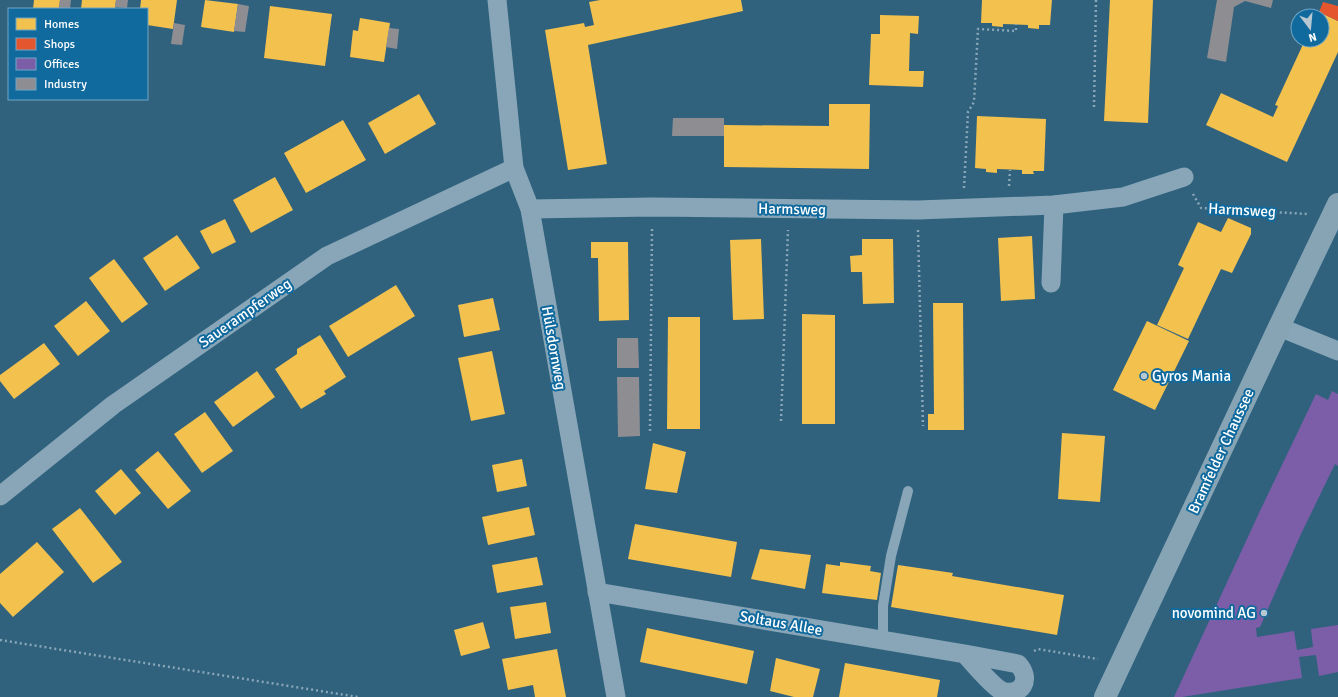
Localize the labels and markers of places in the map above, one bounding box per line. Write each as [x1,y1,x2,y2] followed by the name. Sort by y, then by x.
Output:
[1152,367,1231,385] place label: Gyros Mania
[1139,371,1149,381] marker: Gyros Mania
[1172,604,1256,622] place label: novomind AG
[1259,608,1269,618] marker: novomind AG

